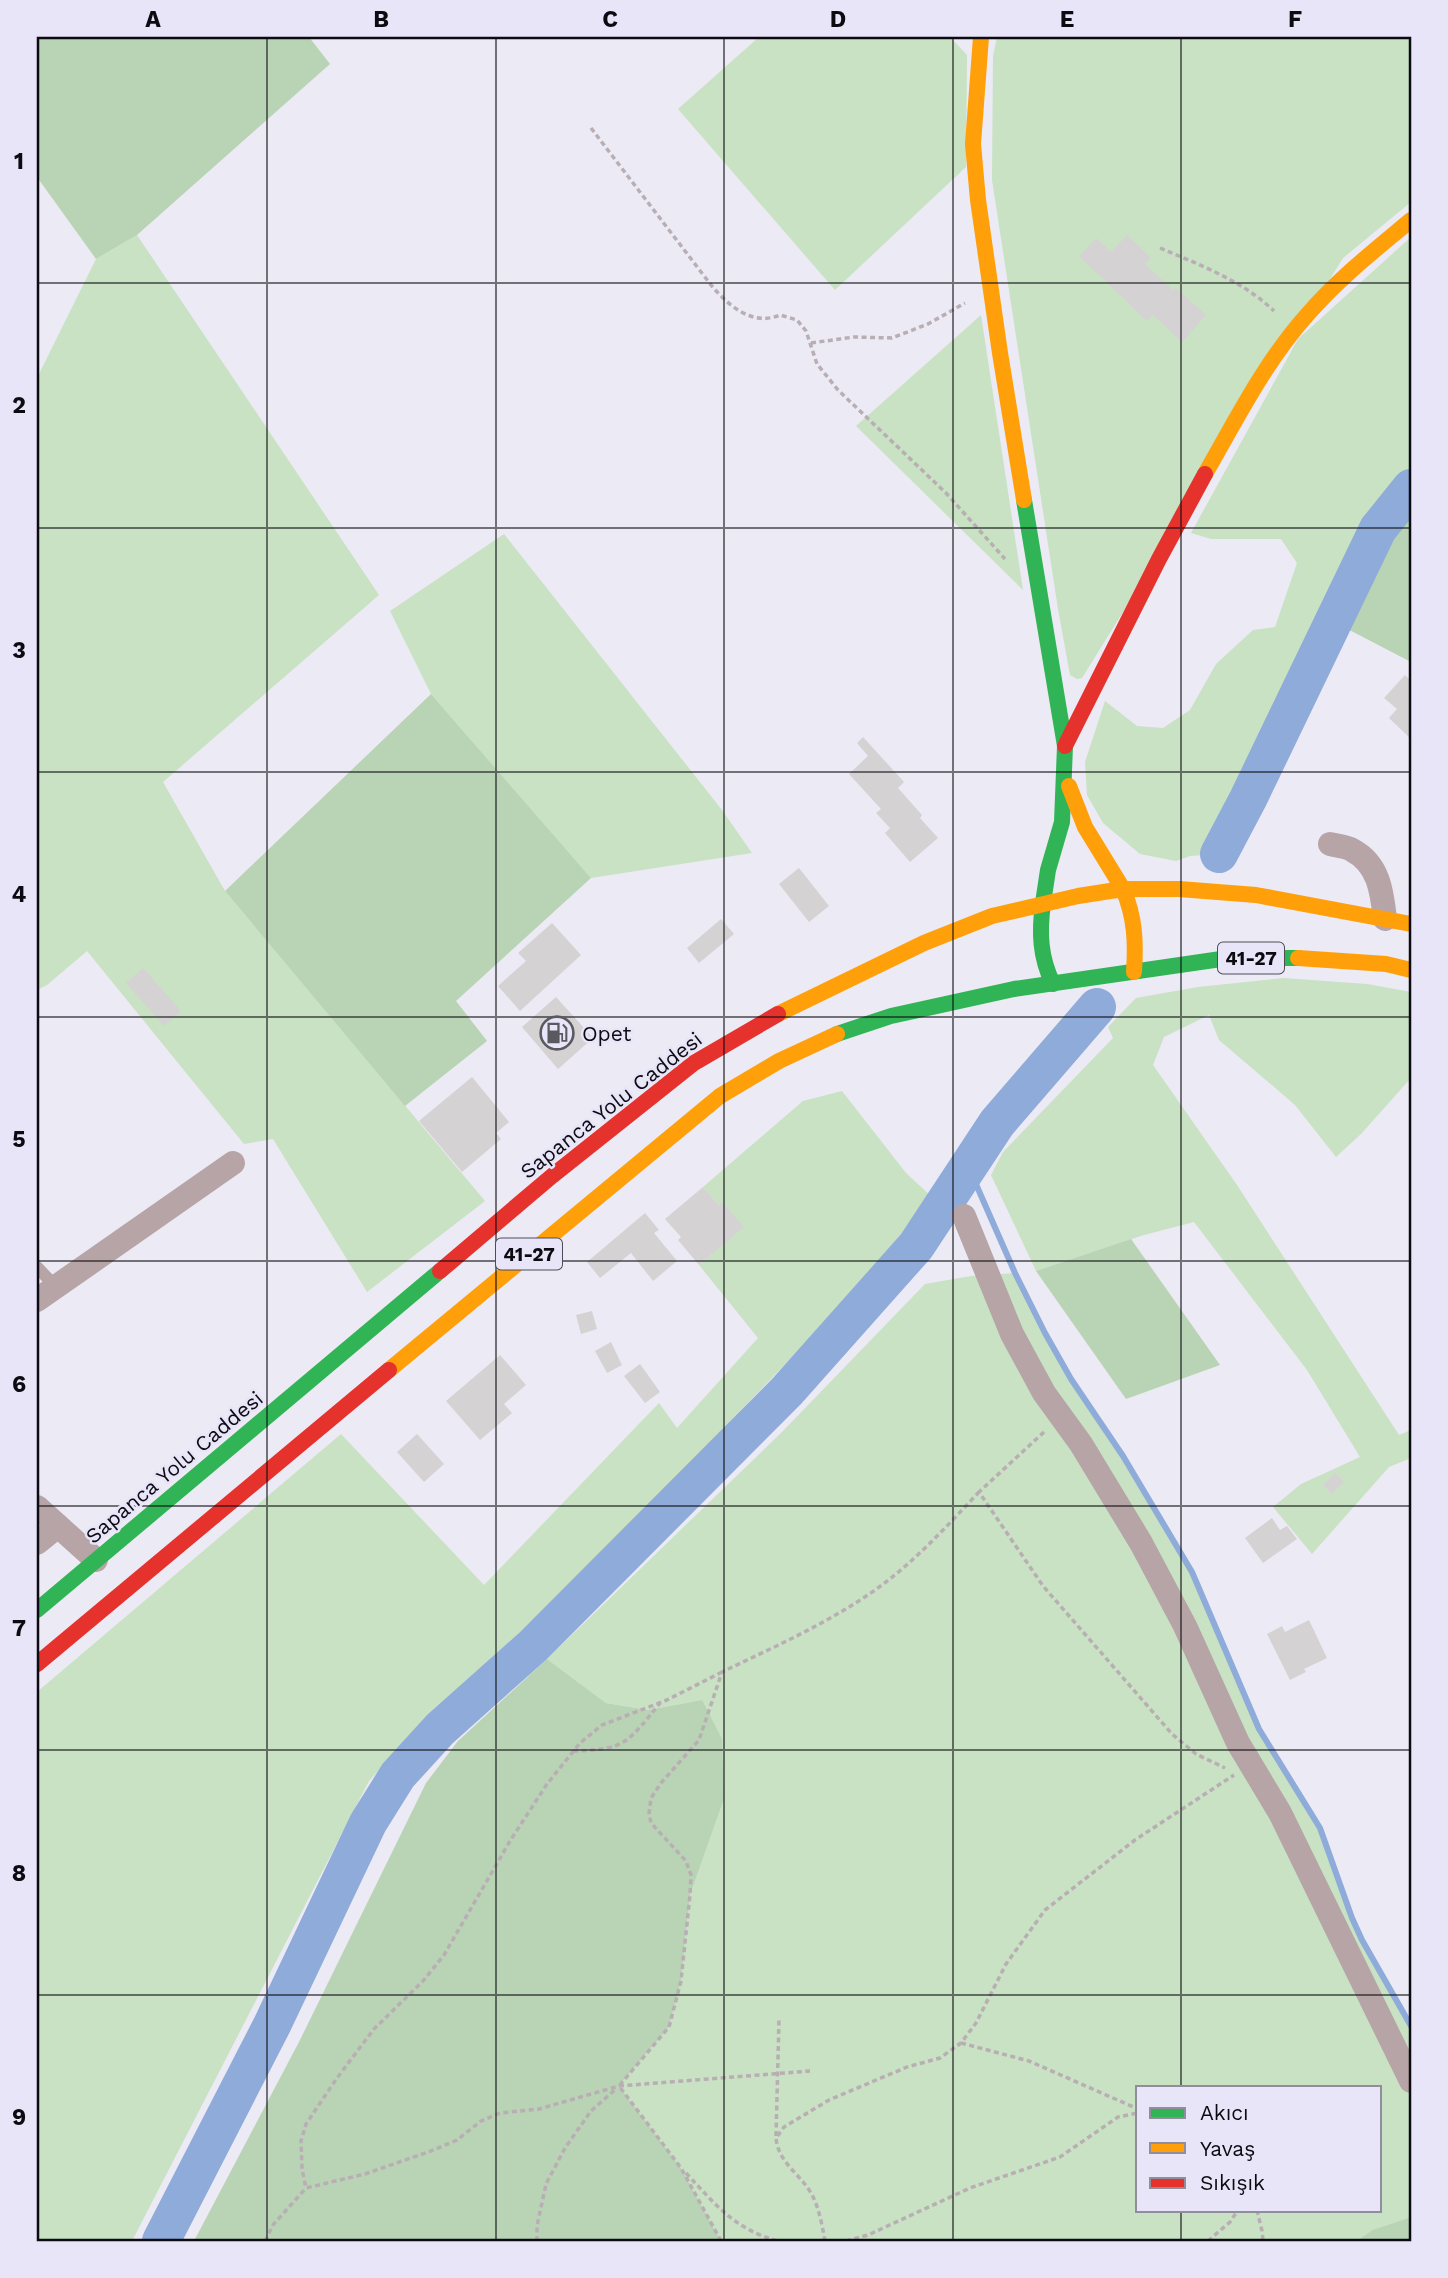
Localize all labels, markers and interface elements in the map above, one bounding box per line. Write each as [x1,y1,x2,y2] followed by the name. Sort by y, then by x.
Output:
[145,6,161,33] text: A
[373,6,389,33] text: B
[602,6,618,33] text: C
[830,6,846,33] text: D
[1060,6,1074,33] text: E
[1288,6,1302,33] text: F
[14,148,24,175] text: 1
[12,392,26,419] text: 2
[12,637,26,664] text: 3
[12,881,27,908] text: 4
[1218,942,1284,974] road number: 41-27
[538,1014,576,1052] fuel station icon: Opet
[582,1021,632,1046] place label: Opet
[515,1026,707,1184] street label: Sapanca Yolu Caddesi
[12,1126,26,1153] text: 5
[496,1238,562,1270] road number: 41-27
[12,1371,26,1398] text: 6
[80,1386,268,1548] street label: Sapanca Yolu Caddesi
[12,1615,26,1642] text: 7
[12,1860,26,1887] text: 8
[1136,2086,1382,2212] legend
[1200,2100,1249,2125] text: Akıcı
[12,2104,26,2131] text: 9
[1200,2136,1255,2161] text: Yavaş
[1200,2170,1265,2195] text: Sıkışık

